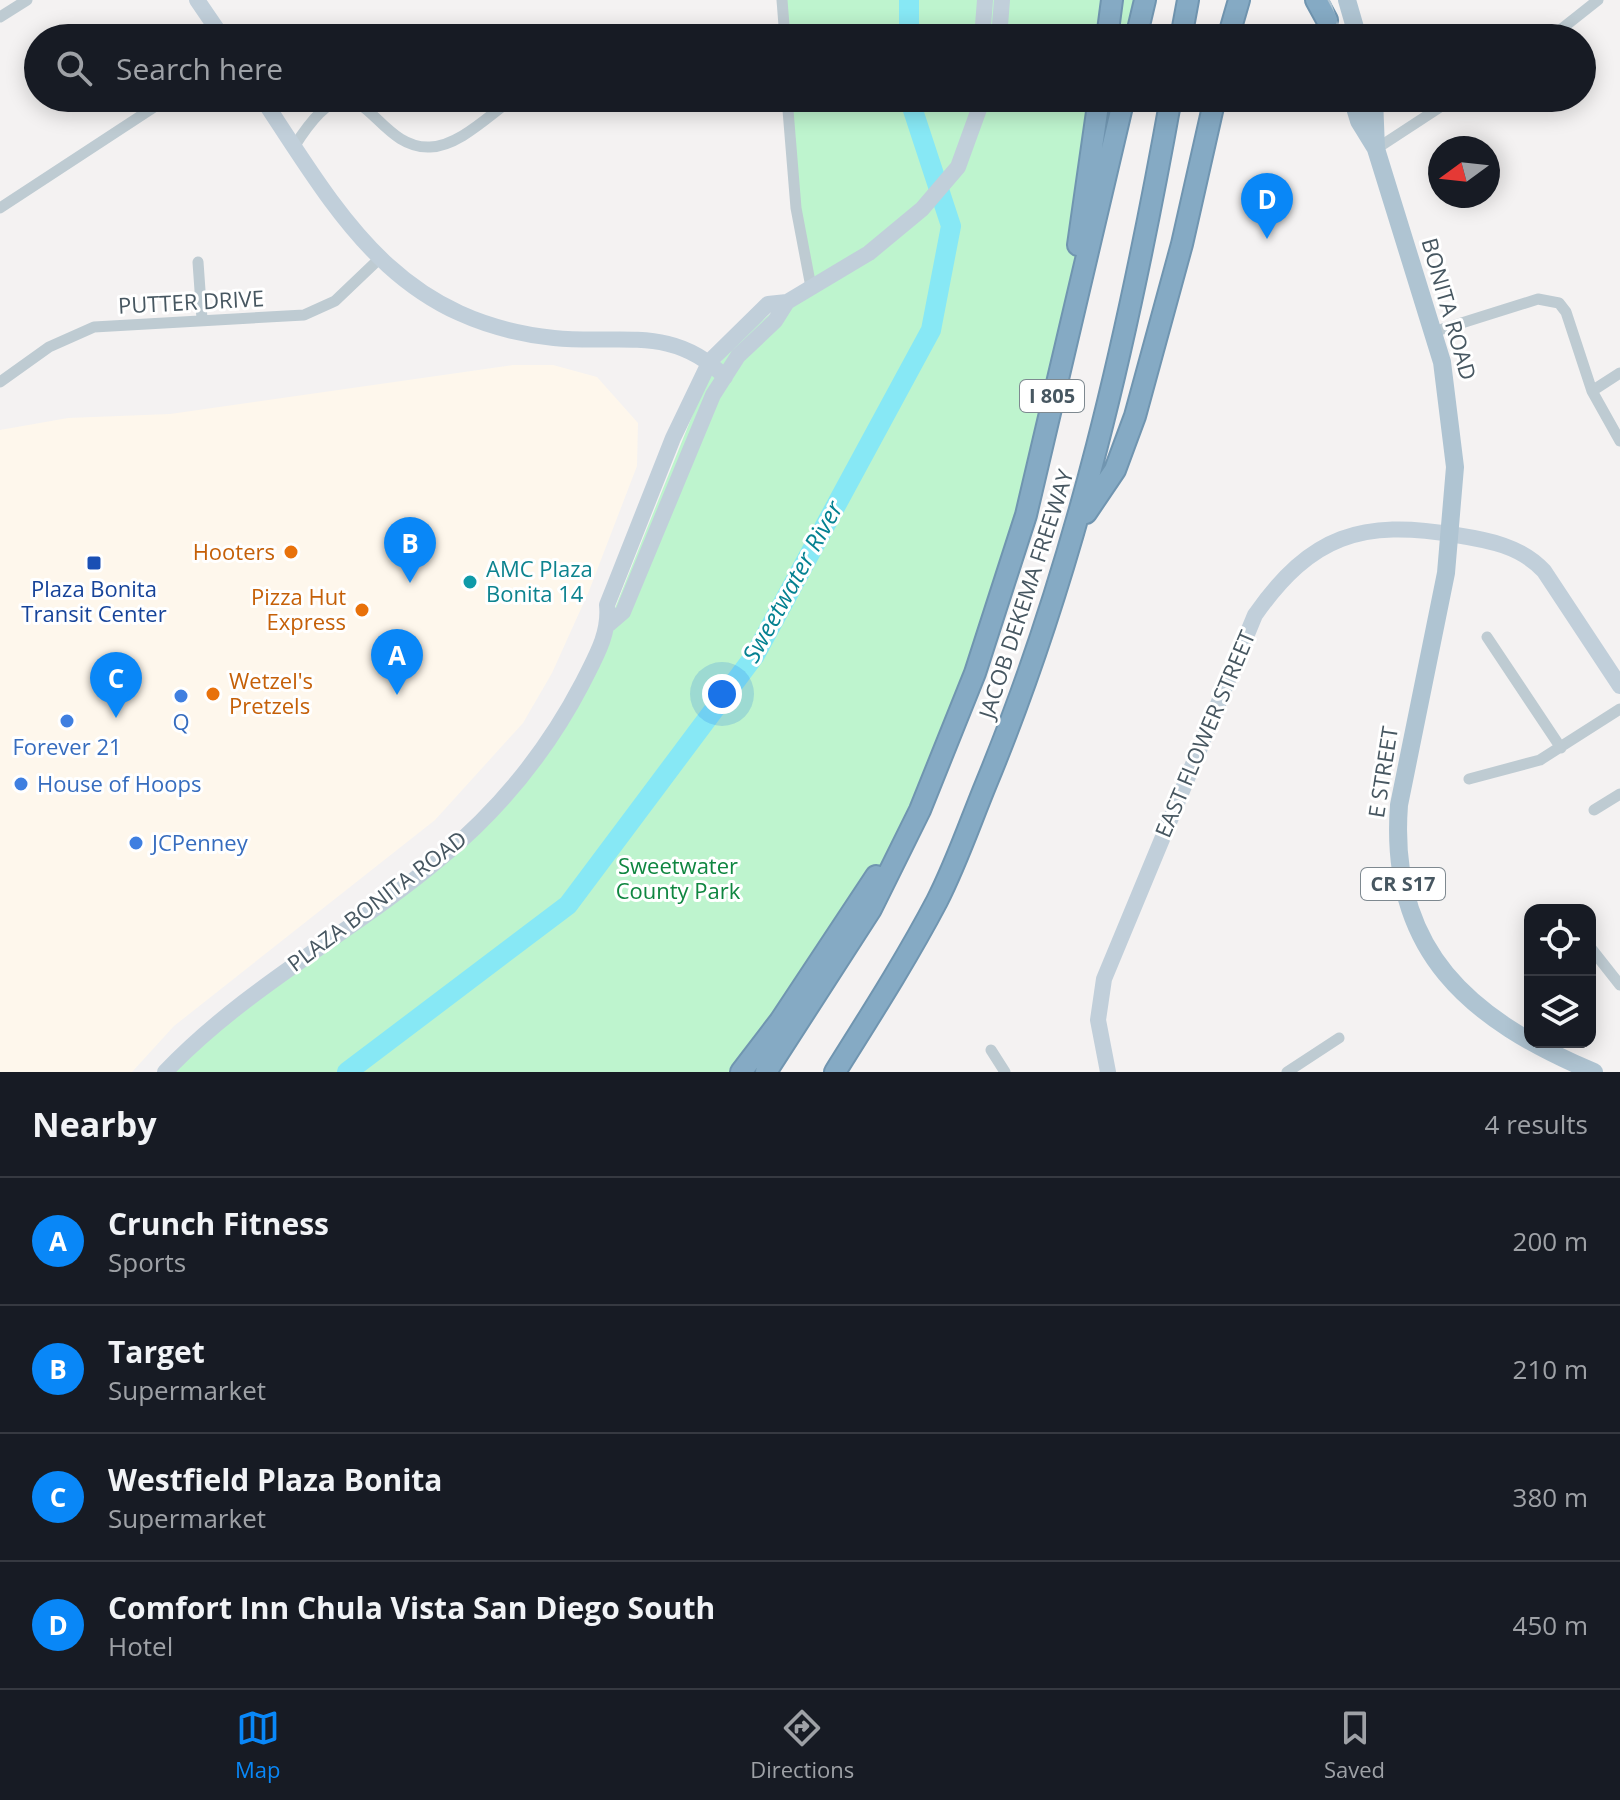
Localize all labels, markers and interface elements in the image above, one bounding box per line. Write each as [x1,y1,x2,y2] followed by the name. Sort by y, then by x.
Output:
[24,24,1596,112] search box
[52,46,96,90] icon: search
[116,48,283,89] text: Search here
[1428,136,1500,208] north arrow
[1241,173,1293,239] pin: D
[1415,234,1485,383] street label: BONITA ROAD
[117,282,265,320] street label: PUTTER DRIVE
[1020,380,1084,412] road number: I 805
[970,465,1080,724] street label: JACOB DEKEMA FREEWAY
[734,493,850,668] water label: Sweetwater River
[384,517,436,583] pin: B
[193,536,275,566] place label: Hooters
[282,543,300,561] marker: Hooters
[486,553,593,608] place label: AMC Plaza Bonita 14
[85,554,103,572] marker: Plaza Bonita Transit Center
[21,573,167,628] place label: Plaza Bonita Transit Center
[461,573,479,591] marker: AMC Plaza Bonita 14
[251,581,346,636] place label: Pizza Hut Express
[353,601,371,619] marker: Pizza Hut Express
[1147,626,1261,842] street label: EAST FLOWER STREET
[371,629,423,695] pin: A
[90,652,142,718] pin: C
[229,665,313,720] place label: Wetzel's Pretzels
[702,674,742,714] your location
[204,685,222,703] marker: Wetzel's Pretzels
[172,687,190,705] marker: Q
[172,706,190,736] place label: Q
[58,712,76,730] marker: Forever 21
[1360,724,1404,820] street label: E STREET
[12,731,122,761] place label: Forever 21
[37,768,201,798] place label: House of Hoops
[12,775,30,793] marker: House of Hoops
[281,823,472,978] street label: PLAZA BONITA ROAD
[150,827,249,857] place label: JCPenney
[127,834,145,852] marker: JCPenney
[616,850,741,905] park label: Sweetwater County Park
[1361,868,1445,900] road number: CR S17
[1524,904,1596,1048] map controls
[1524,904,1596,976] button: locate
[1524,976,1596,1048] button: layers
[32,1101,157,1147] text: Nearby
[1485,1106,1588,1142] text: 4 results
[108,1203,329,1244] text: Crunch Fitness
[49,1223,67,1259] text: A
[1513,1223,1588,1259] text: 200 m
[108,1244,186,1280] text: Sports
[108,1331,205,1372] text: Target
[49,1351,67,1387] text: B
[1513,1351,1588,1387] text: 210 m
[108,1372,266,1408] text: Supermarket
[108,1459,442,1500] text: Westfield Plaza Bonita
[50,1479,66,1515] text: C
[1513,1479,1588,1515] text: 380 m
[108,1500,266,1536] text: Supermarket
[108,1587,715,1628] text: Comfort Inn Chula Vista San Diego South
[48,1607,68,1643] text: D
[1513,1607,1588,1643] text: 450 m
[108,1628,173,1664] text: Hotel
[235,1706,280,1784] tab: Map
[750,1706,854,1784] tab: Directions
[1324,1706,1385,1784] tab: Saved

